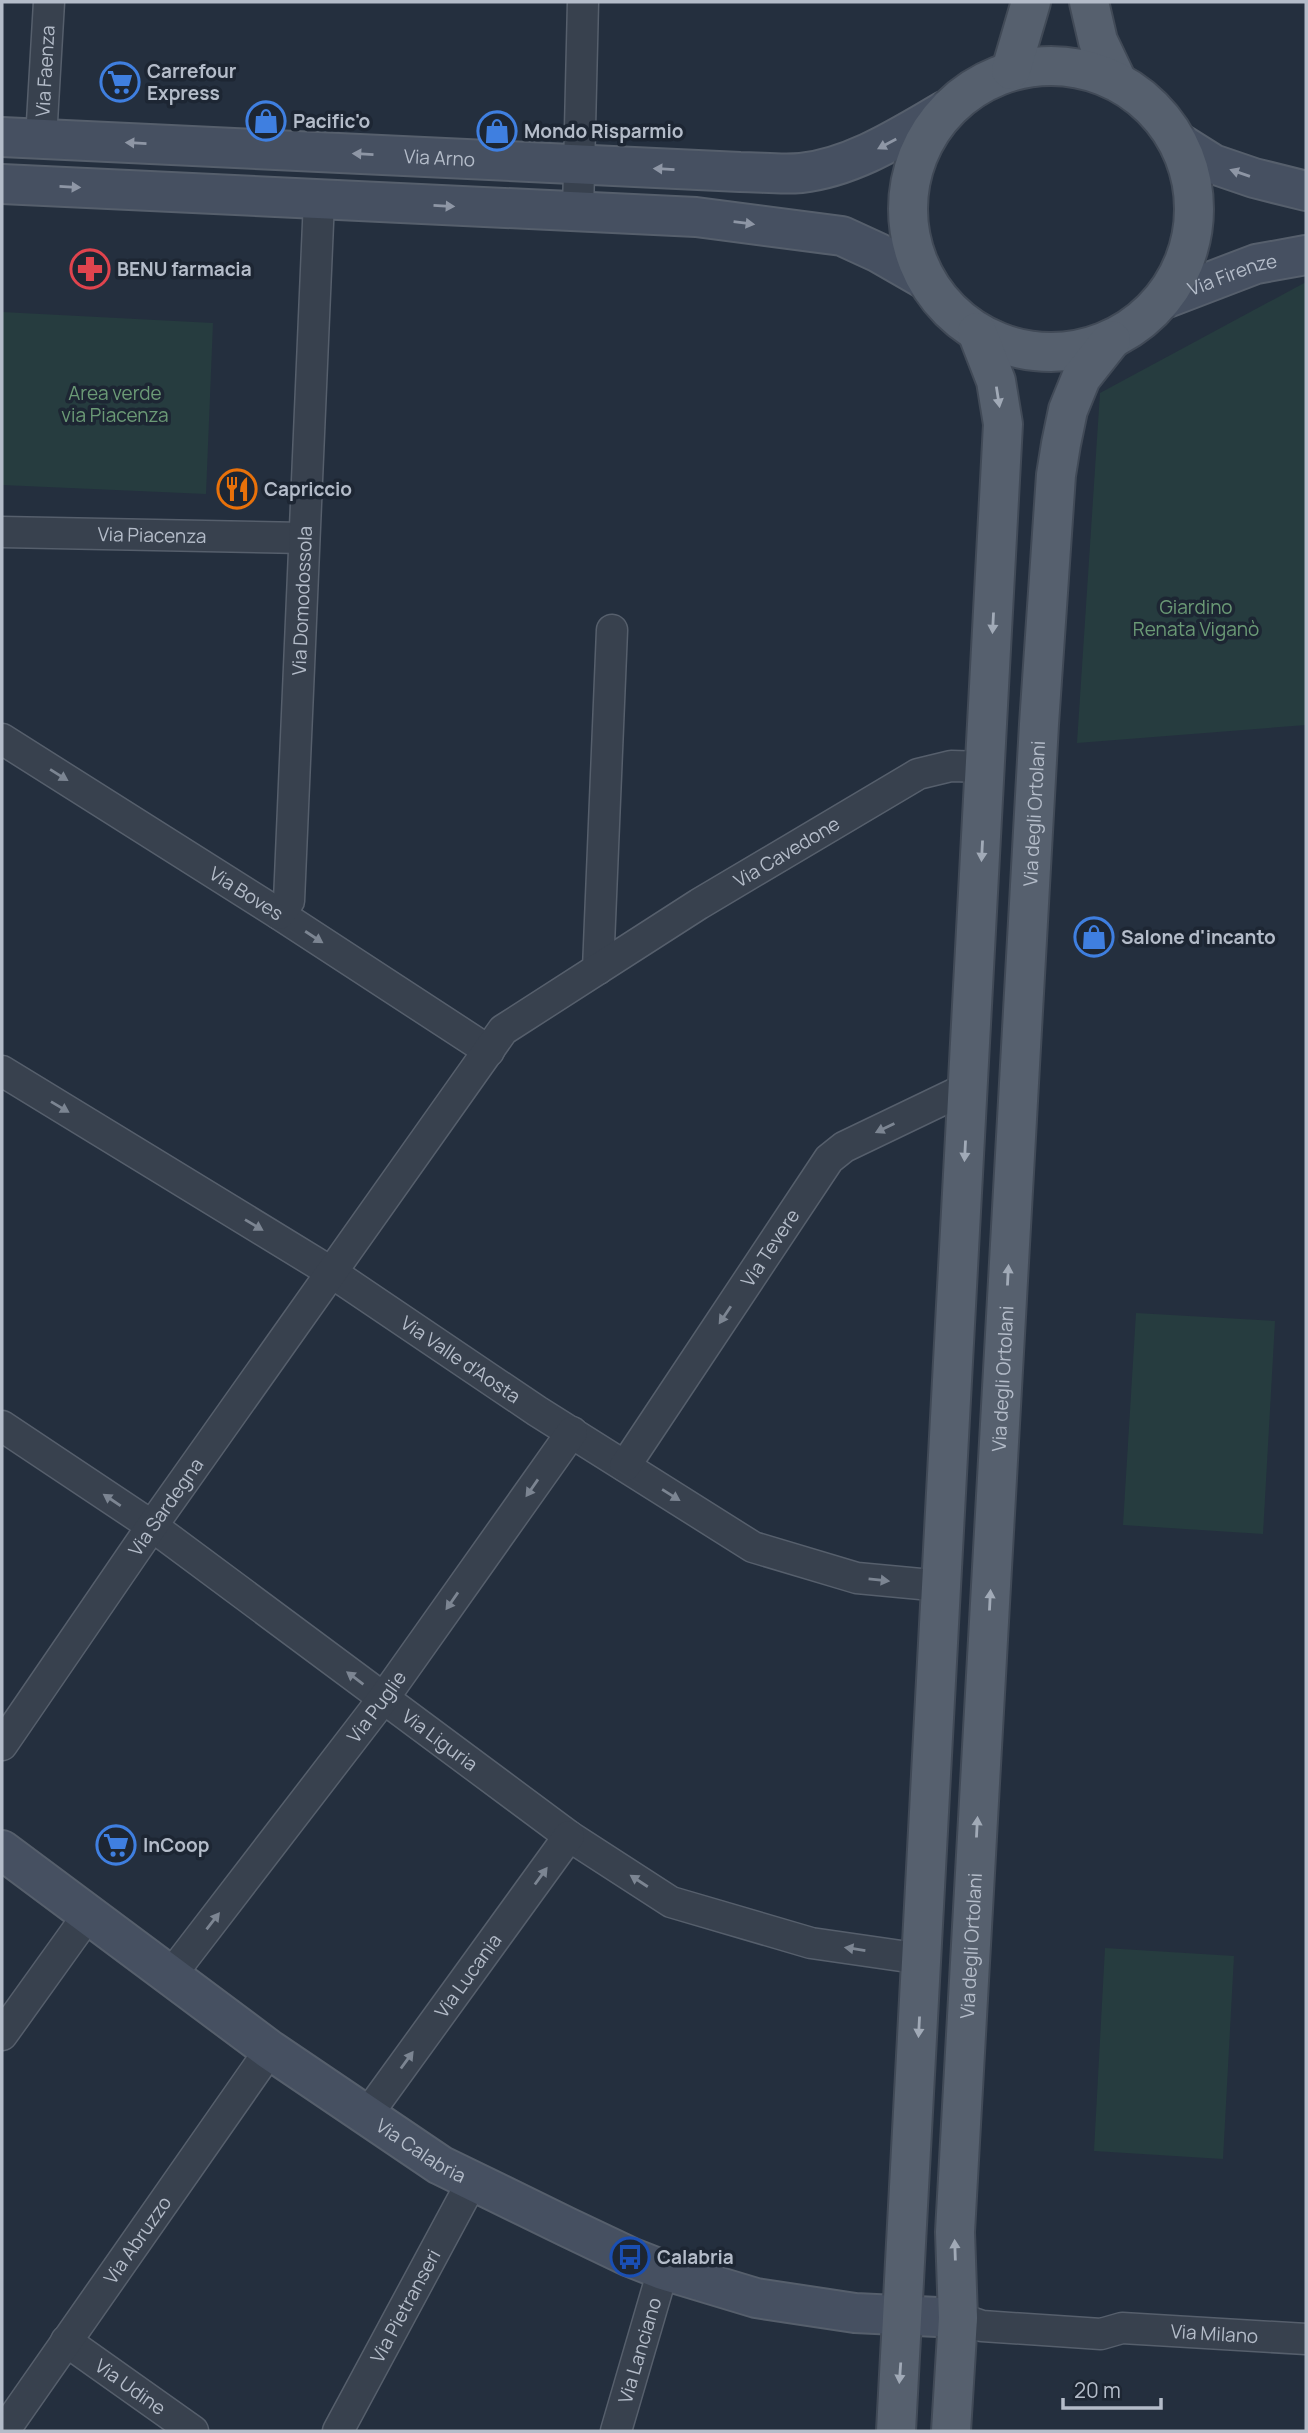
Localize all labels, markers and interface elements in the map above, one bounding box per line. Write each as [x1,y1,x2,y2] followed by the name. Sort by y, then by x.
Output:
[29,25,61,118] street label: Via Faenza
[147,58,237,106] place label: Carrefour Express
[99,61,141,103] supermarket icon: Carrefour Express
[245,100,287,142] shop icon: Pacific'o
[293,108,370,134] place label: Pacific'o
[476,110,518,152] shop icon: Mondo Risparmio
[524,118,684,144] place label: Mondo Risparmio
[125,138,147,149] one-way arrow
[877,138,896,150] one-way arrow
[403,143,476,172] street label: Via Arno
[352,149,374,160] one-way arrow
[653,163,675,174] one-way arrow
[1230,167,1251,178] one-way arrow
[59,182,81,193] one-way arrow
[433,201,455,212] one-way arrow
[734,218,756,229] one-way arrow
[69,248,111,290] pharmacy icon: BENU farmacia
[1184,248,1279,302] street label: Via Firenze
[117,256,252,282] place label: BENU farmacia
[61,380,169,428] park label: Area verde via Piacenza
[993,386,1004,408] one-way arrow
[216,468,258,510] restaurant icon: Capriccio
[264,476,352,502] place label: Capriccio
[97,521,207,549] street label: Via Piacenza
[286,525,318,676] street label: Via Domodossola
[1133,594,1259,642] park label: Giardino Renata Viganò
[988,613,999,635] one-way arrow
[1017,740,1051,887] street label: Via degli Ortolani
[50,769,69,782] one-way arrow
[729,810,844,894] street label: Via Cavedone
[976,840,987,862] one-way arrow
[204,860,288,926] street label: Via Boves
[1073,916,1115,958] shop icon: Salone d'incanto
[1121,924,1276,950] place label: Salone d'incanto
[304,930,323,943] one-way arrow
[51,1101,70,1113] one-way arrow
[875,1122,895,1133] one-way arrow
[960,1140,971,1162] one-way arrow
[735,1204,805,1292] street label: Via Tevere
[245,1219,264,1232] one-way arrow
[1003,1264,1014,1286] one-way arrow
[719,1305,732,1324] one-way arrow
[985,1305,1020,1452] street label: Via degli Ortolani
[396,1310,526,1409] street label: Via Valle d'Aosta
[122,1453,209,1561] street label: Via Sardegna
[526,1479,540,1497] one-way arrow
[662,1489,681,1502] one-way arrow
[103,1493,121,1507] one-way arrow
[869,1575,891,1586] one-way arrow
[985,1589,996,1611] one-way arrow
[445,1592,459,1610] one-way arrow
[341,1665,412,1748] street label: Via Puglie
[346,1671,364,1685] one-way arrow
[397,1703,483,1777] street label: Via Liguria
[972,1816,983,1838] one-way arrow
[95,1824,137,1866] supermarket icon: InCoop
[143,1832,209,1858] place label: InCoop
[533,1867,547,1885] one-way arrow
[954,1872,988,2019] street label: Via degli Ortolani
[630,1875,649,1888] one-way arrow
[205,1912,220,1930] one-way arrow
[429,1928,507,2023] street label: Via Lucania
[844,1943,866,1954] one-way arrow
[913,2017,924,2039] one-way arrow
[400,2051,414,2069] one-way arrow
[371,2112,470,2189] street label: Via Calabria
[98,2191,177,2289] street label: Via Abruzzo
[609,2236,651,2278] bus stop icon: Calabria
[950,2239,961,2261] one-way arrow
[657,2244,734,2270] place label: Calabria
[364,2245,446,2367] street label: Via Pietranseri
[612,2294,667,2406] street label: Via Lanciano
[1170,2318,1259,2349] street label: Via Milano
[90,2353,171,2421] street label: Via Udine
[894,2362,905,2384] one-way arrow
[1063,2366,1161,2410] scale bar
[1074,2376,1121,2404] text: 20 m

